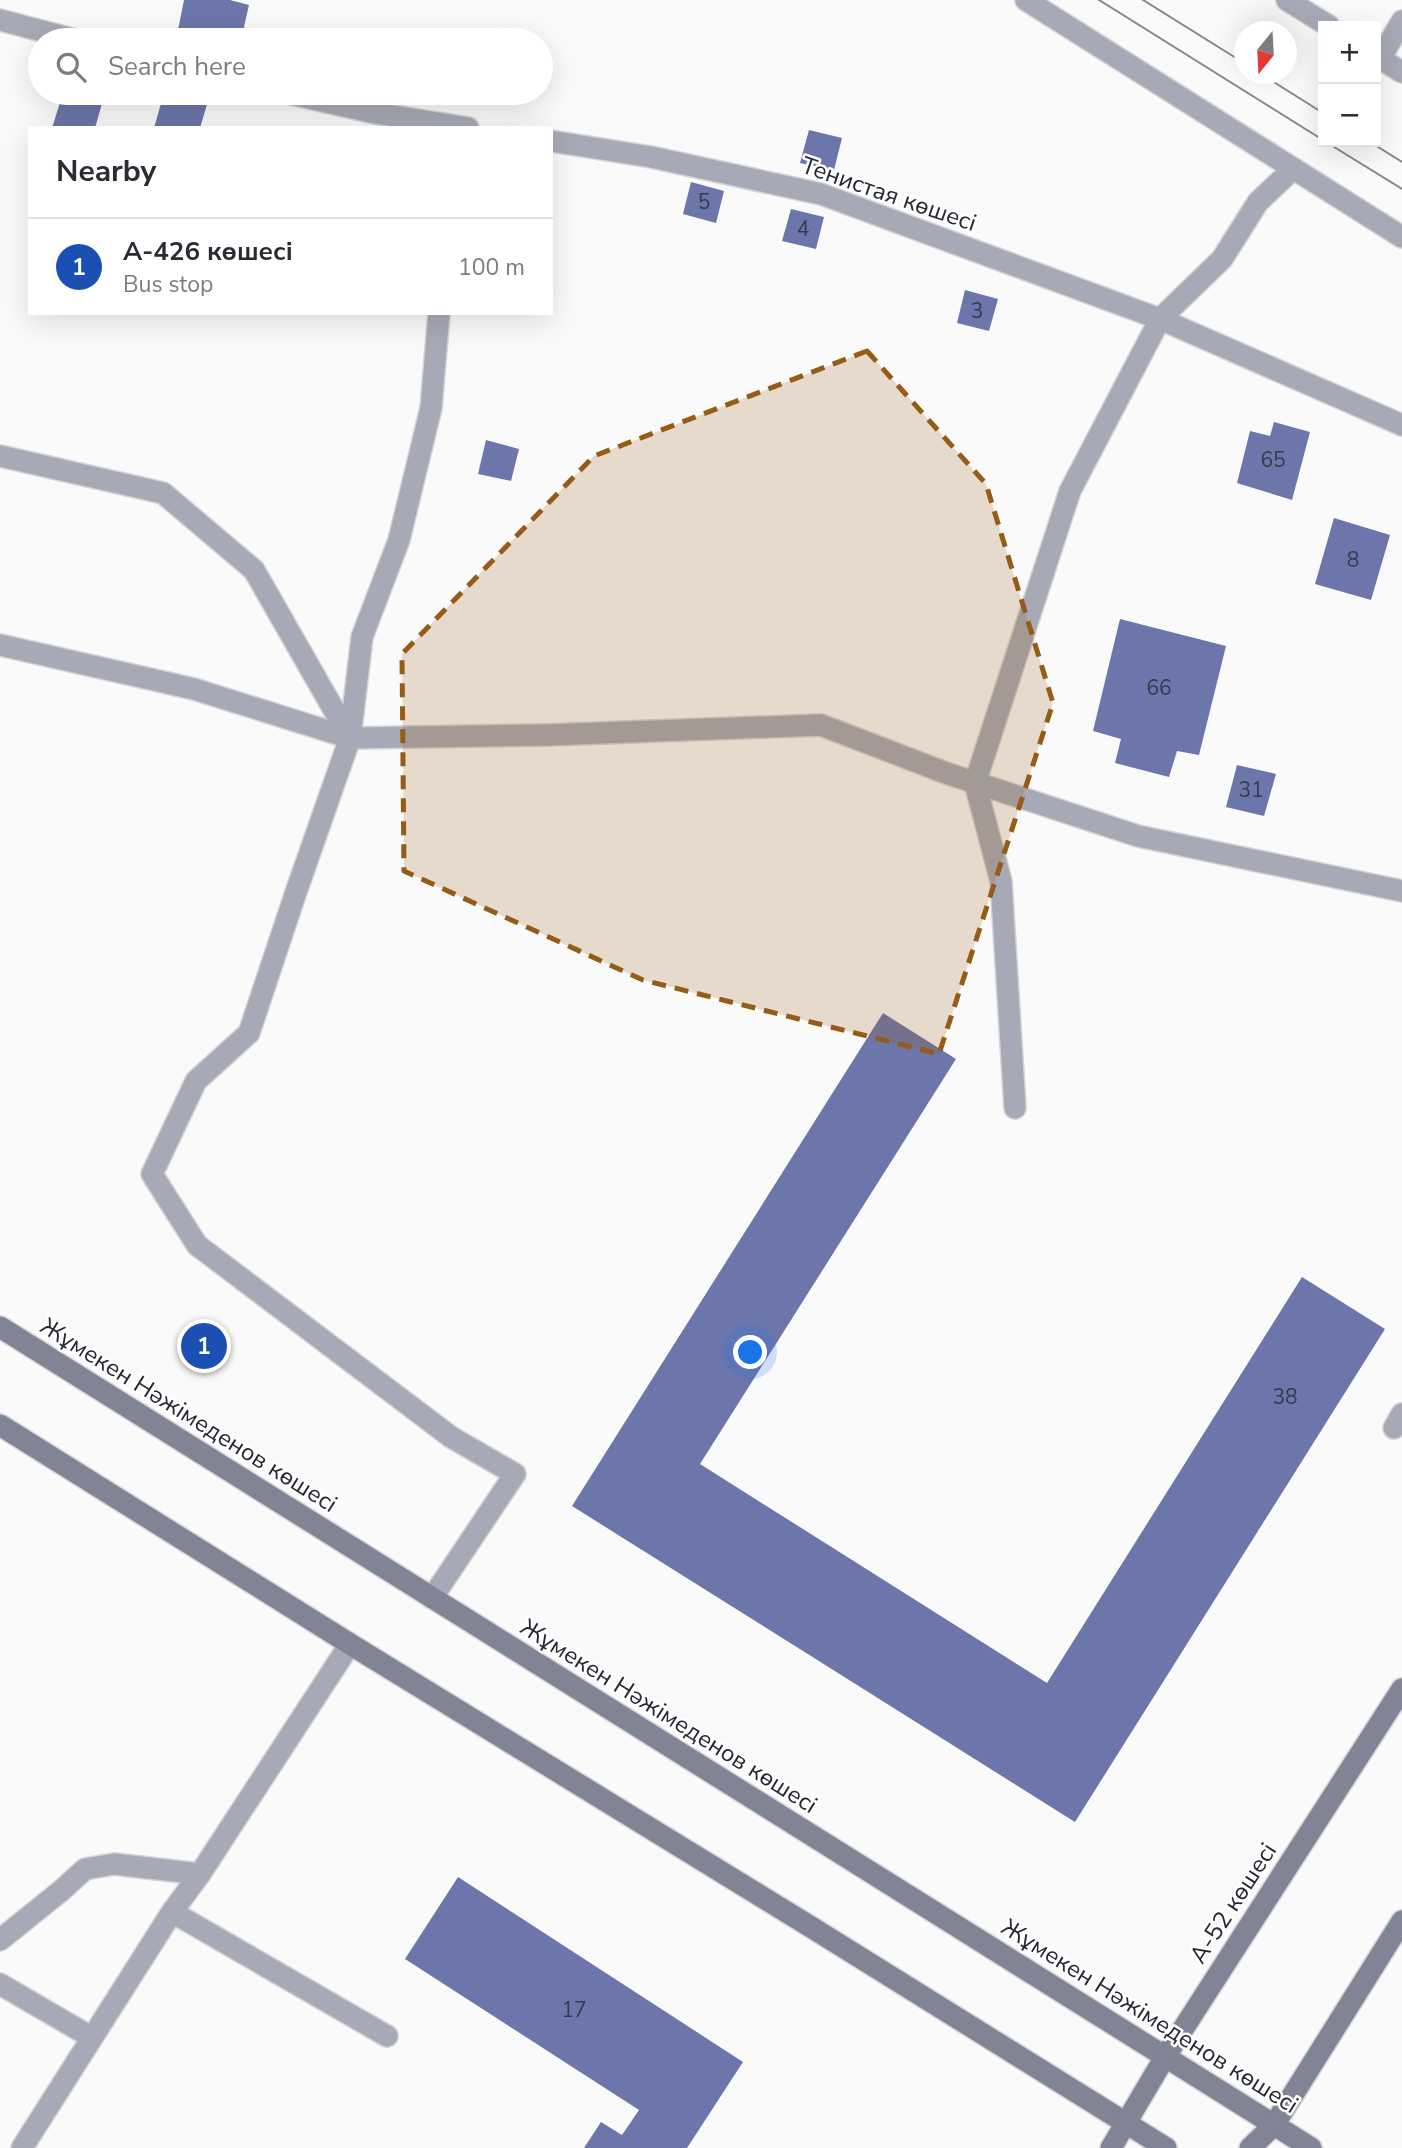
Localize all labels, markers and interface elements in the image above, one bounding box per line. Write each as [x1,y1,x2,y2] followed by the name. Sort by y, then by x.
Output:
[1234,21,1297,84] north arrow
[1318,21,1381,147] map controls
[1318,21,1381,84] button: +
[28,28,553,105] search box
[52,48,90,86] icon: search
[108,49,246,84] text: Search here
[1318,84,1381,147] button: −
[797,149,981,239] street label: Тенистая көшесі
[56,151,156,192] text: Nearby
[698,188,710,216] house number: 5
[797,215,809,243] house number: 4
[123,234,293,269] text: А-426 көшесі
[72,252,86,283] text: 1
[458,252,525,283] text: 100 m
[123,269,214,300] text: Bus stop
[971,297,983,325] house number: 3
[1260,446,1286,474] house number: 65
[1347,546,1359,574] house number: 8
[1146,674,1172,702] house number: 66
[1238,776,1264,804] house number: 31
[35,1310,343,1520] street label: Жұмекен Нәжімеденов көшесі
[181,1320,227,1372] pin: 1
[733,1335,767,1369] your location
[1272,1383,1298,1411] house number: 38
[515,1611,823,1821] street label: Жұмекен Нәжімеденов көшесі
[1182,1836,1284,1970] street label: А-52 көшесі
[996,1911,1304,2121] street label: Жұмекен Нәжімеденов көшесі
[561,1996,587,2024] house number: 17

